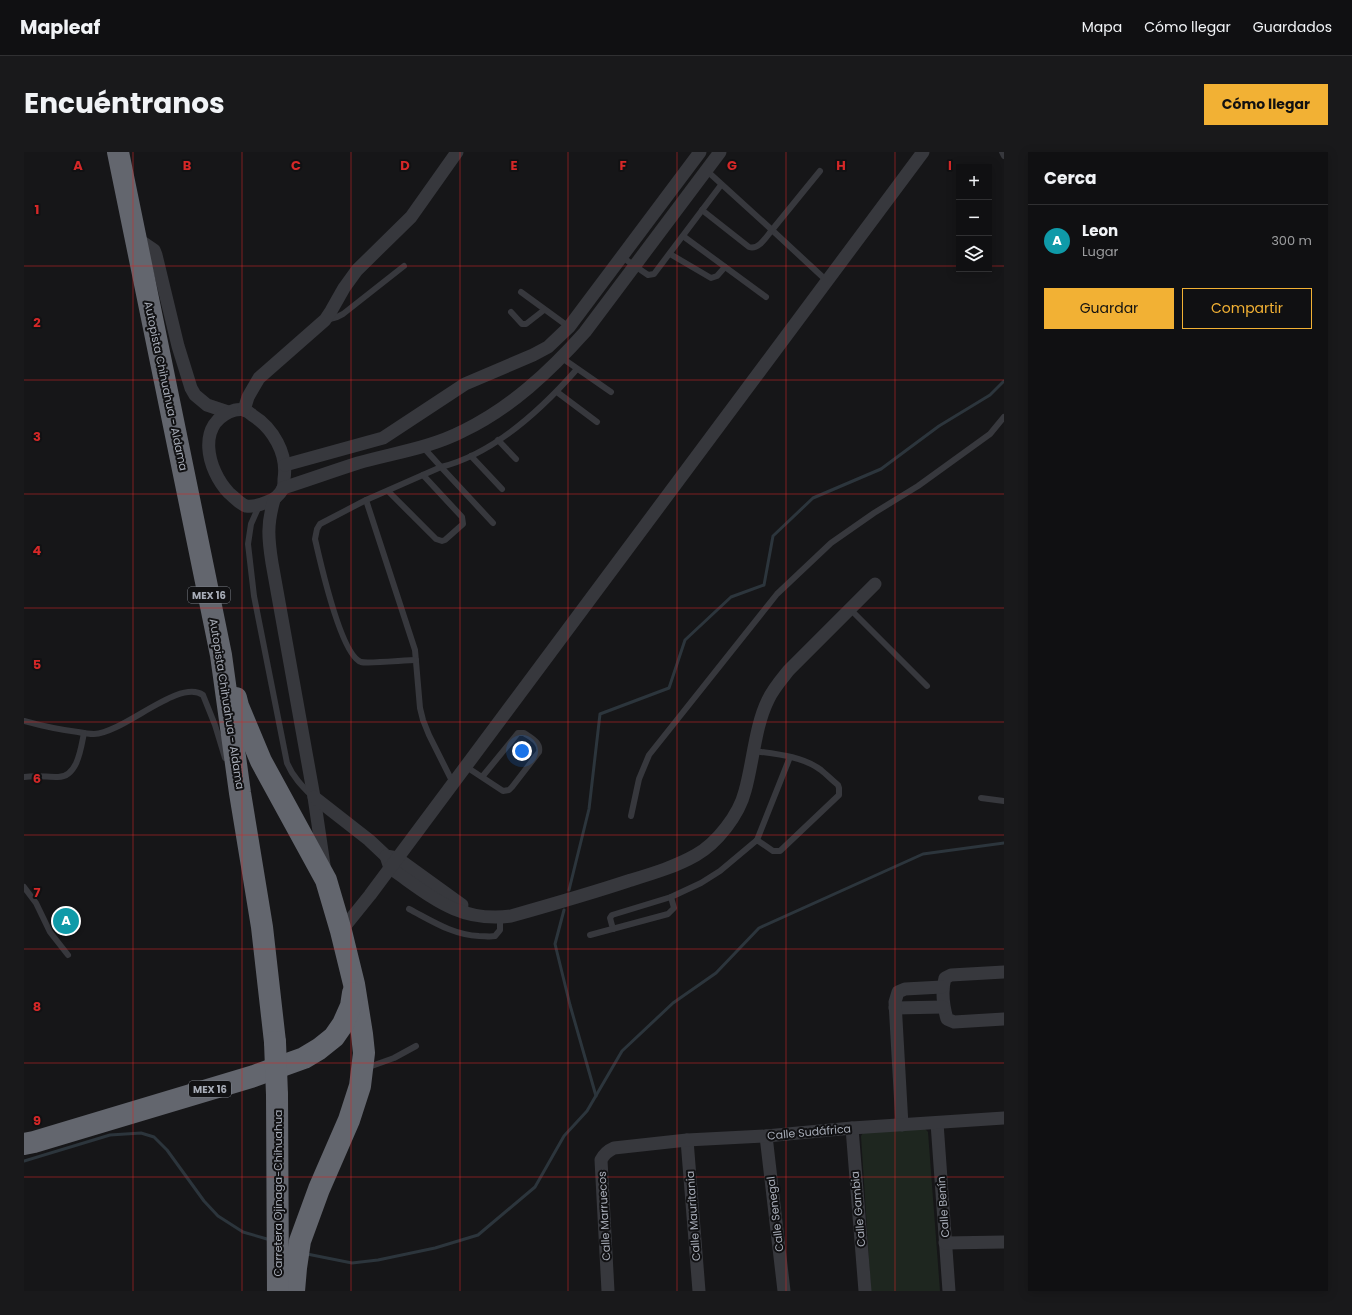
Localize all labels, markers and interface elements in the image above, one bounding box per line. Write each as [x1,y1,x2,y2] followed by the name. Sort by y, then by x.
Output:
[20,14,100,41] text: Mapleaf
[1082,17,1122,37] text: Mapa
[1144,17,1231,37] text: Cómo llegar
[1253,17,1332,37] text: Guardados
[24,84,225,123] text: Encuéntranos
[1204,84,1328,125] button: Cómo llegar
[73,156,83,175] text: A
[183,156,192,175] text: B
[291,156,301,175] text: C
[400,156,410,175] text: D
[510,156,518,175] text: E
[619,156,627,175] text: F
[727,156,737,175] text: G
[836,156,846,175] text: H
[948,156,952,175] text: I
[956,164,992,272] map controls
[956,164,992,200] button: +
[1044,166,1097,190] text: Cerca
[35,200,39,219] text: 1
[956,200,992,236] button: −
[1082,220,1118,241] text: Leon
[1052,231,1062,250] text: A
[1271,231,1312,250] text: 300 m
[956,236,992,272] button: layers
[1082,242,1118,261] text: Lugar
[1044,288,1174,329] button: Guardar
[1182,288,1312,329] button: Compartir
[140,300,192,472] street label: Autopista Chihuahua - Aldama
[33,313,41,332] text: 2
[33,427,41,446] text: 3
[33,541,42,560] text: 4
[188,587,230,603] road number: MEX 16
[206,617,248,791] street label: Autopista Chihuahua - Aldama
[33,655,41,674] text: 5
[512,741,532,761] your location
[33,769,41,788] text: 6
[34,883,41,902] text: 7
[53,906,79,936] pin: A
[33,997,41,1016] text: 8
[189,1081,231,1097] road number: MEX 16
[270,1109,286,1277] street label: Carretera Ojinaga-Chihuahua
[33,1111,41,1130] text: 9
[766,1120,852,1144] street label: Calle Sudáfrica
[682,1170,704,1262] street label: Calle Mauritania
[847,1170,869,1248] street label: Calle Gambia
[594,1171,614,1261] street label: Calle Marruecos
[762,1175,788,1253] street label: Calle Senegal
[933,1176,953,1238] street label: Calle Benín

